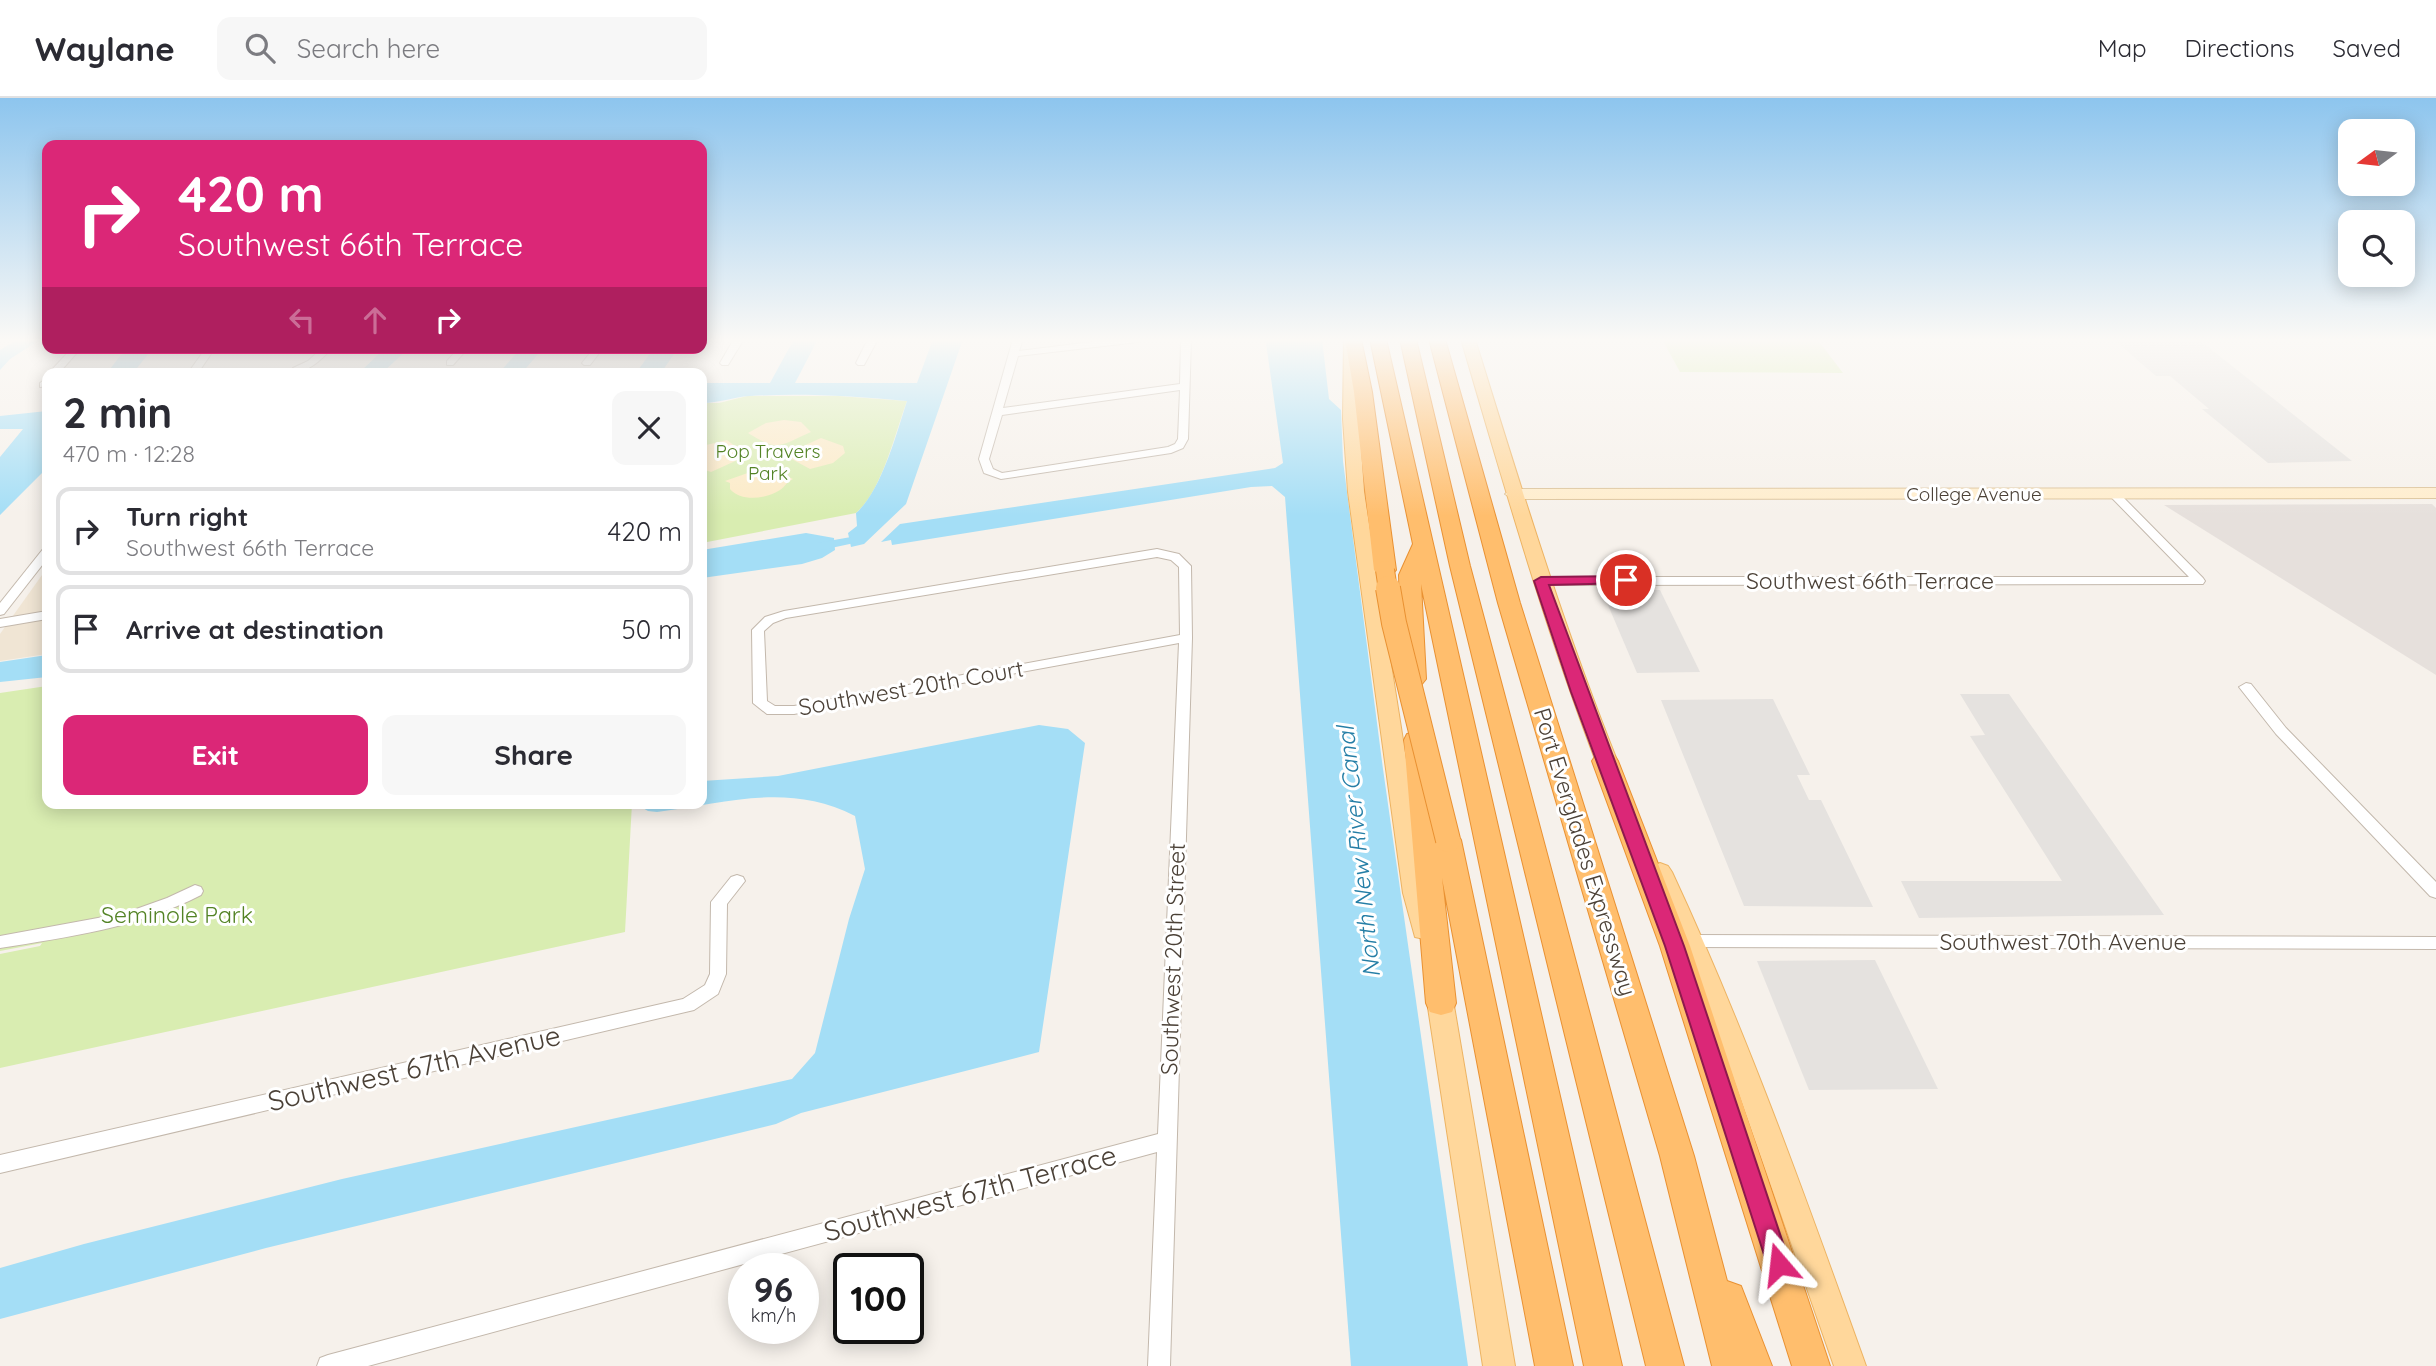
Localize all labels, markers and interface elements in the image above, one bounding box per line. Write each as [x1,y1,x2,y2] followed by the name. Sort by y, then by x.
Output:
[217,17,707,80] search box
[35,28,175,69] text: Waylane
[241,29,279,67] icon: search
[297,32,440,65] text: Search here
[2098,33,2147,63] text: Map
[2185,33,2295,63] text: Directions
[2333,33,2401,63] text: Saved
[2338,119,2415,196] north arrow
[2338,119,2415,287] map controls
[178,163,324,224] text: 420 m
[63,168,154,259] icon: right
[2338,210,2415,287] button: search
[178,224,523,264] text: Southwest 66th Terrace
[283,301,321,339] icon: left
[356,301,394,339] icon: ahead
[429,301,467,339] icon: right
[63,386,172,439] text: 2 min
[612,391,686,465] button: close
[63,439,195,468] text: 470 m · 12:28
[716,439,821,485] park label: Pop Travers Park
[1906,482,2042,506] street label: College Avenue
[126,500,248,533] text: Turn right
[67,512,105,550] icon: right
[608,515,682,548] text: 420 m
[126,533,374,562] text: Southwest 66th Terrace
[1596,550,1656,610] pin
[1607,561,1645,599] icon: arrive
[1746,566,1994,595] street label: Southwest 66th Terrace
[67,610,105,648] icon: arrive
[126,613,384,646] text: Arrive at destination
[622,613,682,646] text: 50 m
[796,653,1026,722] street label: Southwest 20th Court
[1528,704,1643,999] street label: Port Everglades Expressway
[63,715,368,795] button: Exit
[382,715,686,795] button: Share
[1330,723,1386,979] water label: North New River Canal
[1154,842,1191,1076] street label: Southwest 20th Street
[101,900,253,929] park label: Seminole Park
[1939,927,2187,956] street label: Southwest 70th Avenue
[264,1017,564,1118] street label: Southwest 67th Avenue
[820,1137,1120,1248] street label: Southwest 67th Terrace
[1742,1227,1816,1301] position arrow
[833,1253,924,1344] speed limit sign: 100
[754,1267,793,1311] text: 96
[751,1304,796,1327] text: km/h

